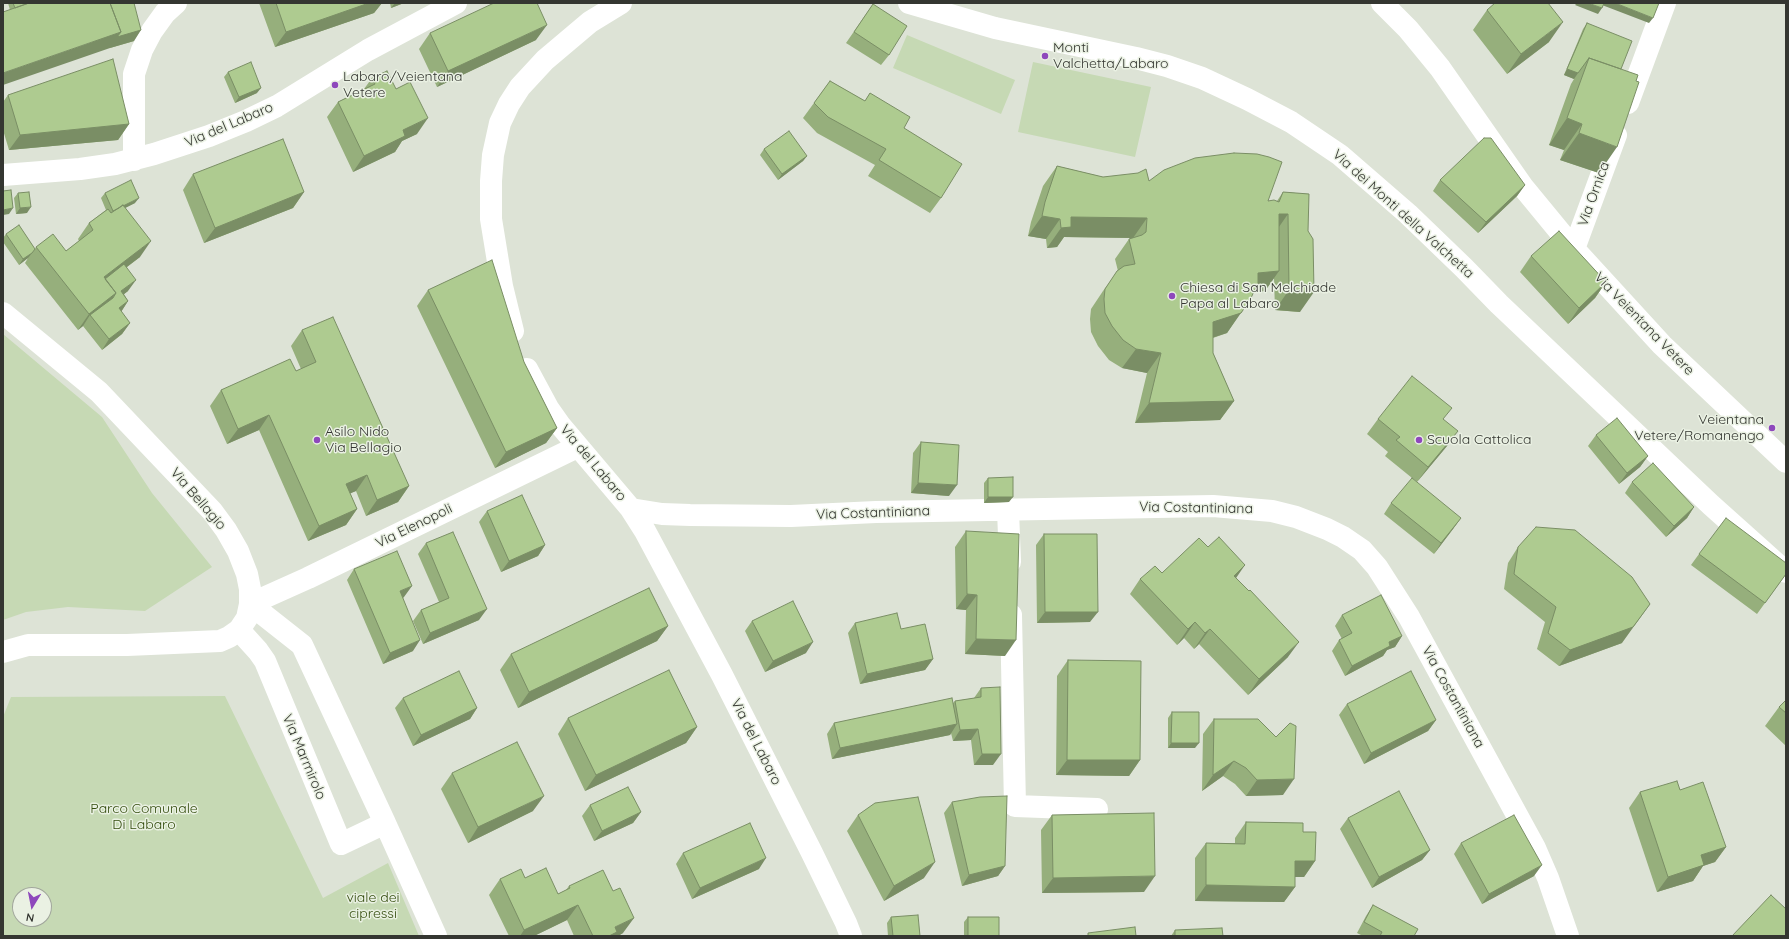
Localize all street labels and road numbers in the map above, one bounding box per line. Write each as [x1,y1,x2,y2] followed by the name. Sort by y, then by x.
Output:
[182,99,276,151] street label: Via del Labaro
[1329,146,1477,282] street label: Via dei Monti della Valchetta
[1575,159,1613,229] street label: Via Ornica
[1591,269,1697,379] street label: Via Veientana Vetere
[556,421,630,505] street label: Via del Labaro
[166,465,230,533] street label: Via Bellagio
[1139,499,1253,517] street label: Via Costantiniana
[373,500,455,552] street label: Via Elenopoli
[816,503,930,523] street label: Via Costantiniana
[1418,643,1488,751] street label: Via Costantiniana
[727,696,785,788] street label: Via del Labaro
[279,712,329,802] street label: Via Marmirolo

